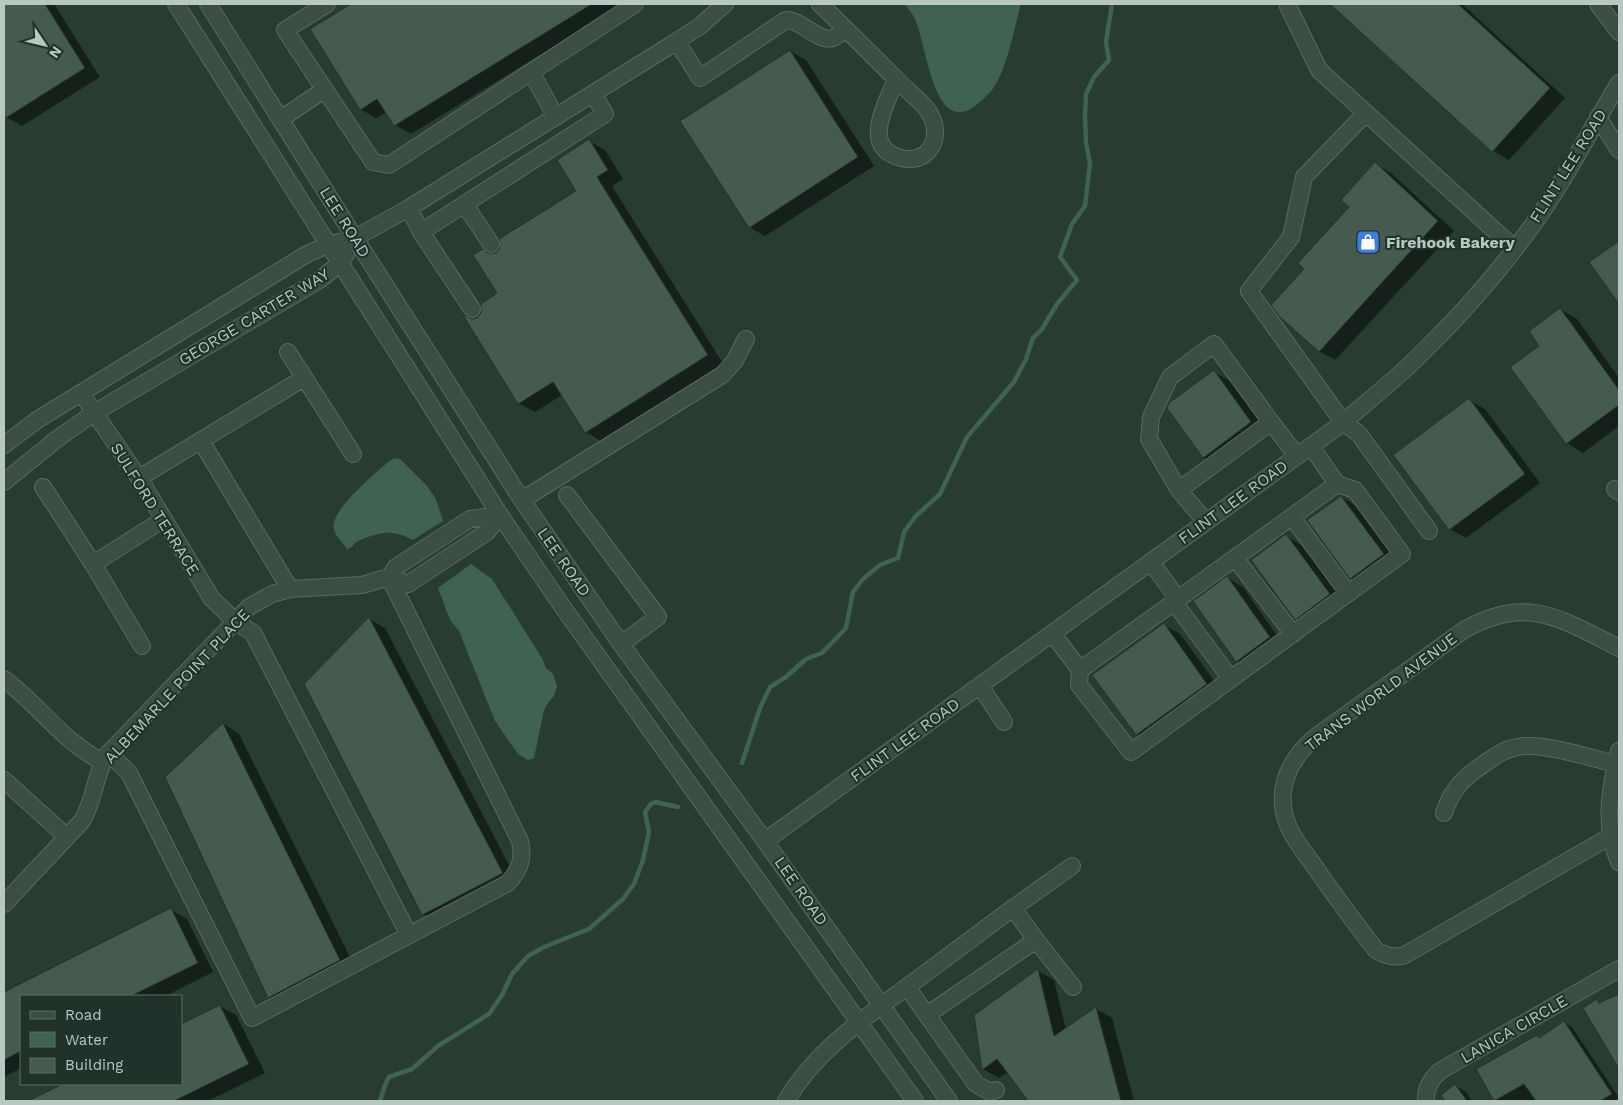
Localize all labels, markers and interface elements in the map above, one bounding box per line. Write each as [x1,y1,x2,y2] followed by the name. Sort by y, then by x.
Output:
[20,20,70,70] north arrow
[46,44,65,61] text: N
[1525,106,1611,226] street label: FLINT LEE ROAD
[316,183,374,261] street label: LEE ROAD
[1355,229,1381,255] shop icon: Firehook Bakery
[1386,233,1516,252] place label: Firehook Bakery
[175,265,333,369] street label: GEORGE CARTER WAY
[107,439,203,579] street label: SULFORD TERRACE
[1175,456,1291,548] street label: FLINT LEE ROAD
[533,524,595,600] street label: LEE ROAD
[100,605,254,767] street label: ALBEMARLE POINT PLACE
[1301,629,1461,755] street label: TRANS WORLD AVENUE
[847,694,963,786] street label: FLINT LEE ROAD
[770,853,832,929] street label: LEE ROAD
[1457,991,1571,1067] street label: LANICA CIRCLE
[20,995,182,1085] legend
[65,1006,102,1024] text: Road
[65,1031,108,1049] text: Water
[65,1056,123,1074] text: Building

